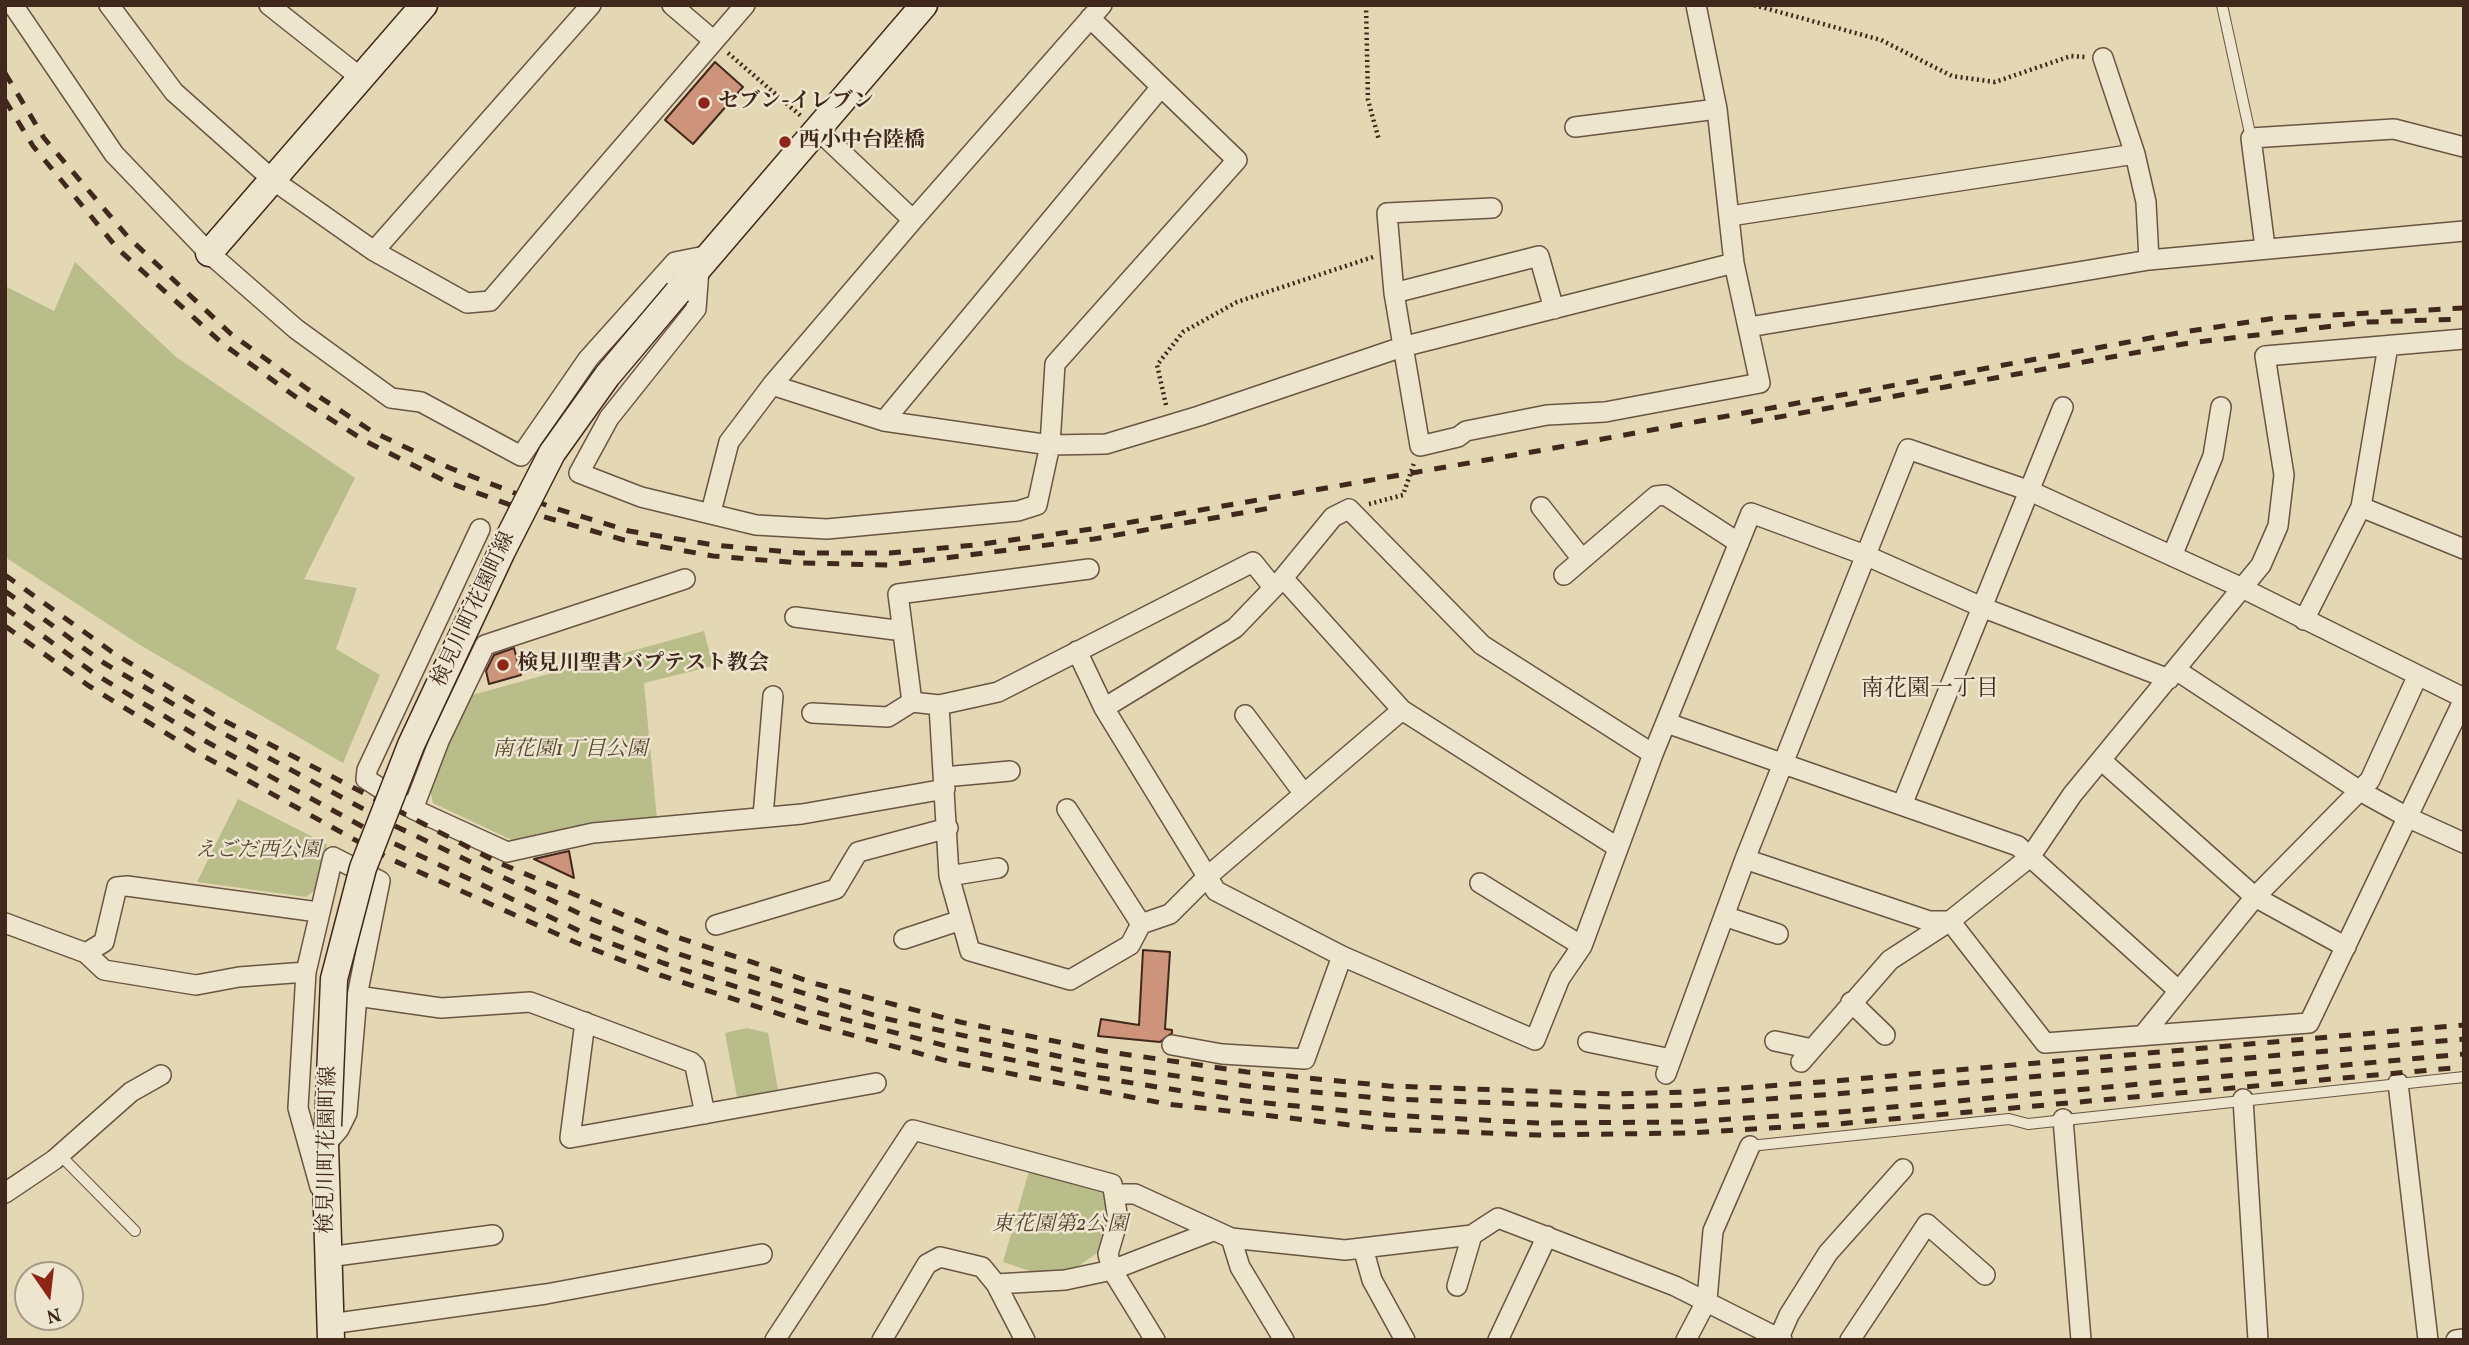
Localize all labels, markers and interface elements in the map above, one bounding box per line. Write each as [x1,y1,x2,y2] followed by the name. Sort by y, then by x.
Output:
[718,90,874,116] place label: セブン-イレブン
[696,95,712,111] marker: セブン-イレブン
[799,129,925,155] place label: 西小中台陸橋
[777,134,793,150] marker: 西小中台陸橋
[428,529,522,691] street label: 検見川町花園町線
[517,652,769,678] place label: 検見川聖書バプテスト教会
[495,657,511,673] marker: 検見川聖書バプテスト教会
[1861,677,1999,705] district label: 南花園一丁目
[493,738,647,764] park label: 南花園1丁目公園
[195,839,321,865] park label: えごだ西公園
[315,1066,343,1234] street label: 検見川町花園町線
[992,1213,1128,1239] park label: 東花園第2公園
[14,1261,84,1331] north arrow
[44,1300,63,1329] text: N

